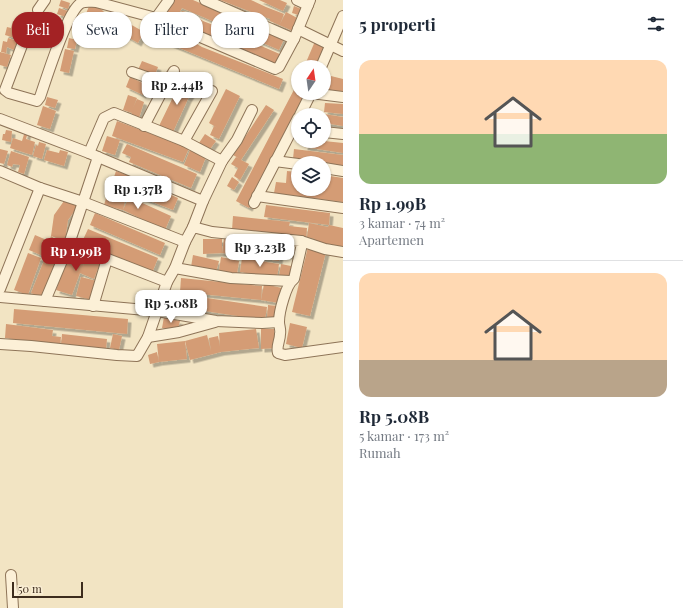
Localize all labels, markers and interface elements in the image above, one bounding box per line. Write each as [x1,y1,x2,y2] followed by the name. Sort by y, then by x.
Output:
[12,12,64,48] chip: Beli
[72,12,132,48] chip: Sewa
[140,12,203,48] chip: Filter
[211,12,269,48] chip: Baru
[359,13,436,35] text: 5 properti
[645,13,667,35] icon: filters
[291,60,331,100] north arrow
[291,60,331,196] map controls
[136,72,218,106] pin: Rp 2.44B
[151,76,203,93] text: Rp 2.44B
[477,86,549,158] icon: home
[291,108,331,148] button: locate
[291,156,331,196] button: layers
[97,176,179,210] pin: Rp 1.37B
[114,180,162,197] text: Rp 1.37B
[359,192,426,214] text: Rp 1.99B
[359,214,445,231] text: 3 kamar · 74 m²
[359,231,424,248] text: Apartemen
[219,234,301,268] pin: Rp 3.23B
[35,238,117,272] pin: Rp 1.99B
[234,238,286,255] text: Rp 3.23B
[50,242,102,259] text: Rp 1.99B
[130,290,212,324] pin: Rp 5.08B
[144,294,198,311] text: Rp 5.08B
[477,299,549,371] icon: home
[359,405,429,427] text: Rp 5.08B
[359,427,449,444] text: 5 kamar · 173 m²
[359,444,401,461] text: Rumah
[12,580,83,599] scale bar
[18,581,42,596] text: 50 m

